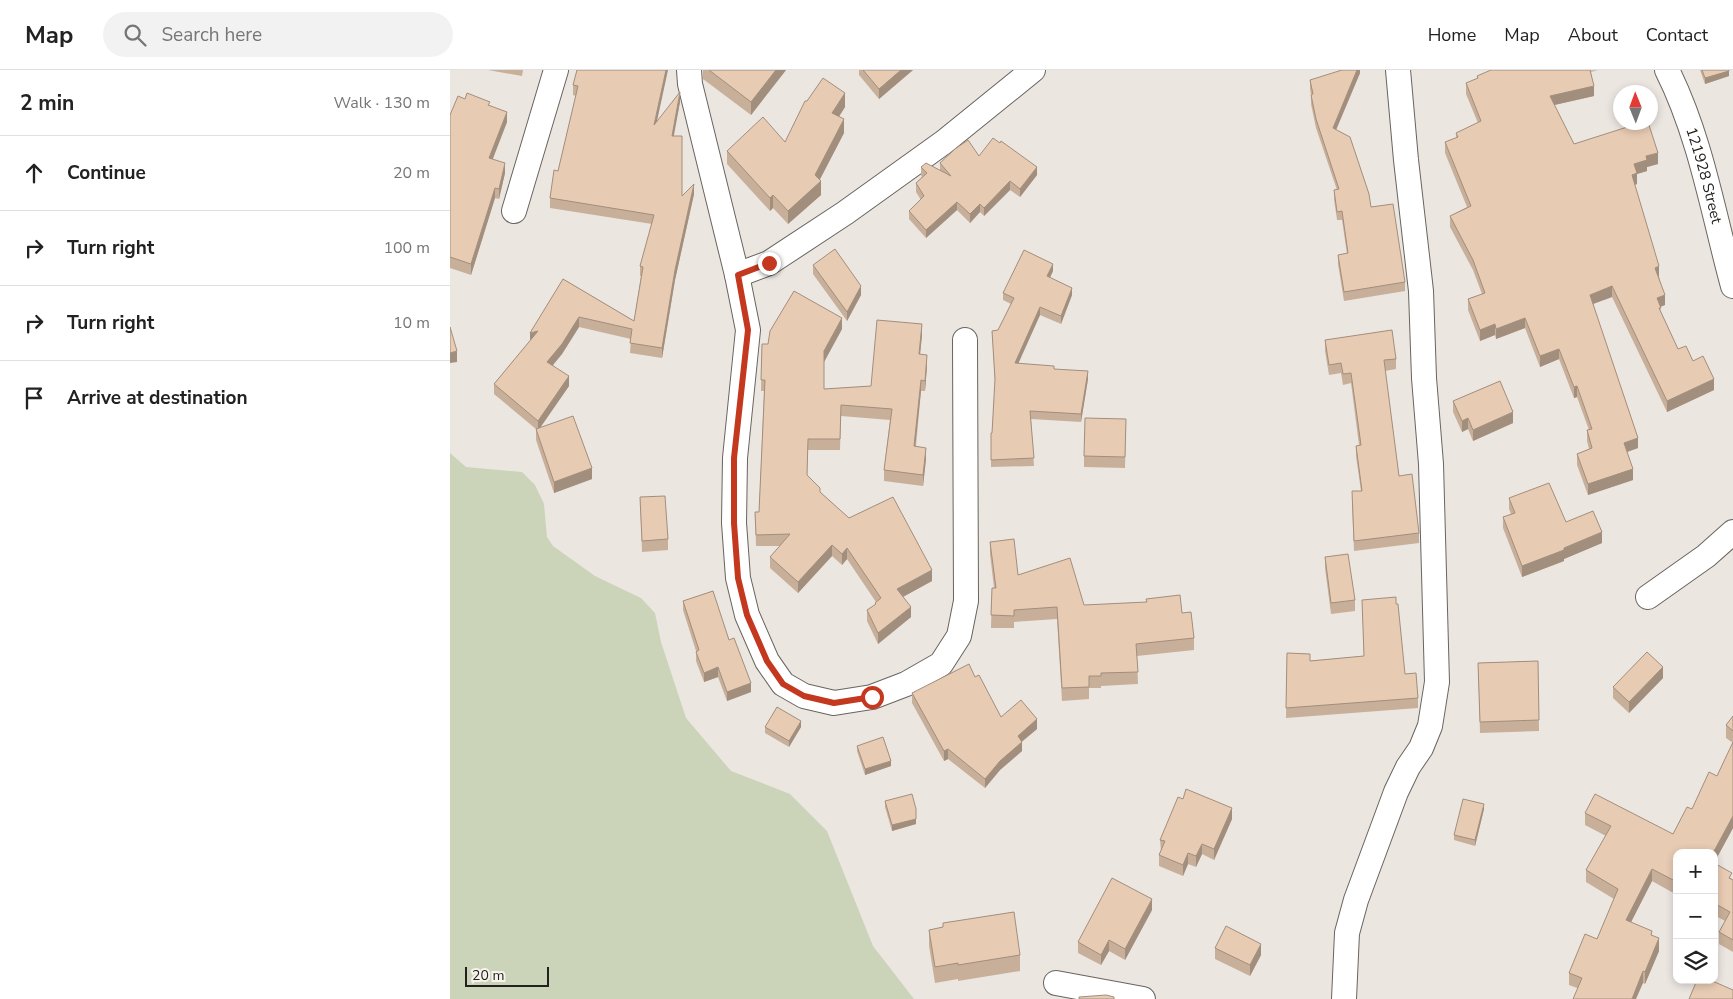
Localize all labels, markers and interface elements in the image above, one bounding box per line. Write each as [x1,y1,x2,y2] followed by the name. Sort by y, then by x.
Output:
[103,12,453,57] search box
[25,19,73,51] text: Map
[121,21,149,49] icon: search
[161,22,262,48] text: Search here
[1428,23,1476,47] text: Home
[1504,23,1540,47] text: Map
[1568,23,1618,47] text: About
[1646,23,1708,47] text: Contact
[1613,85,1658,130] north arrow
[20,89,74,117] text: 2 min
[334,92,430,114] text: Walk · 130 m
[1681,125,1727,226] street label: 121928 Street
[20,159,48,187] icon: ahead
[67,160,146,186] text: Continue
[393,162,430,184] text: 20 m
[20,234,48,262] icon: right
[67,235,154,261] text: Turn right
[383,237,430,259] text: 100 m
[758,252,781,275] route end
[20,309,48,337] icon: right
[67,310,154,336] text: Turn right
[393,312,430,334] text: 10 m
[20,384,48,412] icon: arrive
[67,385,248,411] text: Arrive at destination
[861,686,884,709] route start
[1673,849,1718,984] map controls
[1673,849,1718,894] button: +
[1673,894,1718,939] button: −
[1673,939,1718,984] button: layers
[465,964,549,987] scale bar
[472,966,504,985] text: 20 m

